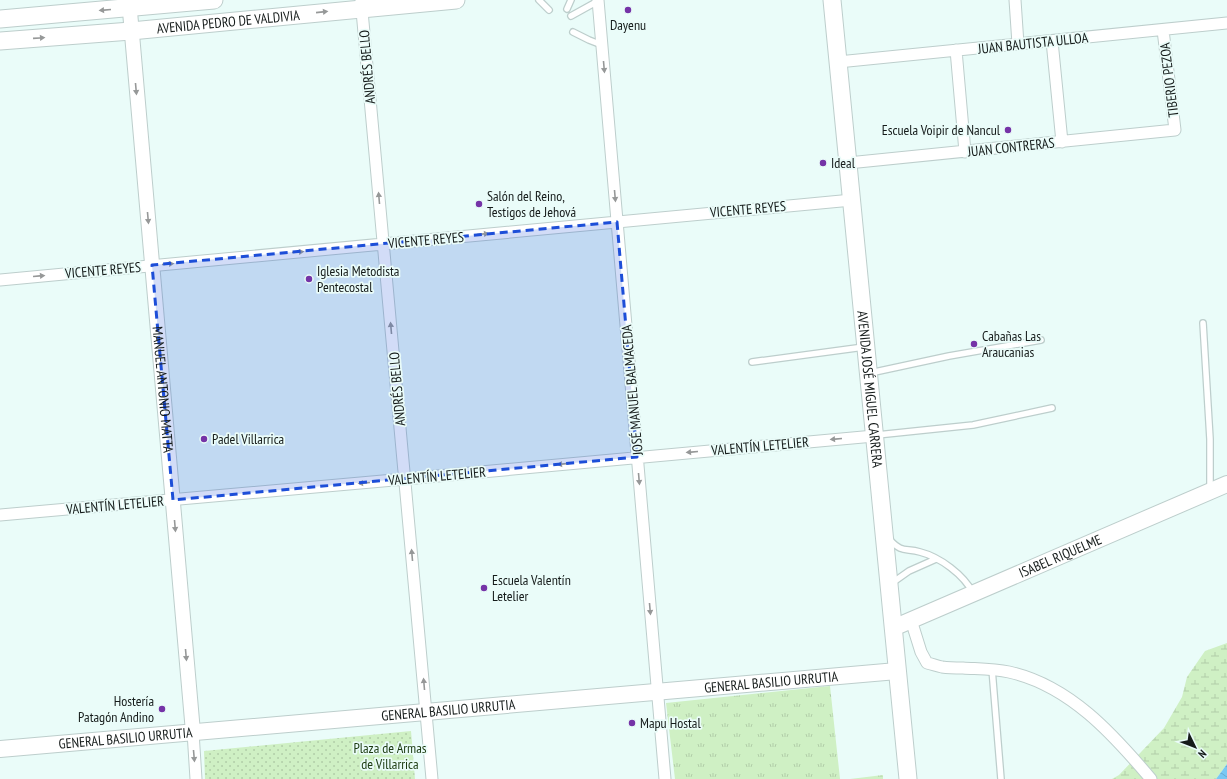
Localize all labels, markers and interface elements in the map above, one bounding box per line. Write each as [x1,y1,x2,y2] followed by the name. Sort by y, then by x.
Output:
[623,5,633,15] marker: Dayenu
[156,6,301,38] street label: AVENIDA PEDRO DE VALDIVIA
[99,7,111,14] one-way arrow
[316,9,328,16] one-way arrow
[610,16,646,34] place label: Dayenu
[976,28,1089,58] street label: JUAN BAUTISTA ULLOA
[355,29,379,105] street label: ANDRÉS BELLO
[33,35,45,42] one-way arrow
[1155,41,1183,118] street label: TIBERIO PEZOA
[601,61,607,73] one-way arrow
[133,83,140,95] one-way arrow
[882,121,1001,139] place label: Escuela Voipir de Nancul
[1003,125,1013,135] marker: Escuela Voipir de Nancul
[966,133,1055,161] street label: JUAN CONTRERAS
[831,154,856,172] place label: Ideal
[818,158,828,168] marker: Ideal
[487,187,576,221] place label: Salón del Reino, Testigos de Jehová
[612,190,618,202] one-way arrow
[376,192,383,204] one-way arrow
[708,197,787,221] street label: VICENTE REYES
[474,199,484,209] marker: Salón del Reino, Testigos de Jehová
[144,212,151,224] one-way arrow
[386,228,465,252] street label: VICENTE REYES
[477,231,489,238] one-way arrow
[292,248,304,255] one-way arrow
[63,258,142,282] street label: VICENTE REYES
[162,260,174,267] one-way arrow
[317,262,399,296] place label: Iglesia Metodista Pentecostal
[33,273,45,279] one-way arrow
[304,274,314,284] marker: Iglesia Metodista Pentecostal
[853,310,887,469] street label: AVENIDA JOSÉ MIGUEL CARRERA
[388,322,395,334] one-way arrow
[617,324,647,457] street label: JOSÉ MANUEL BALMACEDA
[149,326,178,454] street label: MANUEL ANTONIO MATTA
[982,327,1041,361] place label: Cabañas Las Araucanias
[969,339,979,349] marker: Cabañas Las Araucanias
[385,351,409,427] street label: ANDRÉS BELLO
[212,430,284,448] place label: Padel Villarrica
[709,433,810,459] street label: VALENTÍN LETELIER
[199,434,209,444] marker: Padel Villarrica
[830,436,842,443] one-way arrow
[686,449,698,455] one-way arrow
[557,461,569,467] one-way arrow
[386,463,487,489] street label: VALENTÍN LETELIER
[636,473,643,485] one-way arrow
[358,480,370,487] one-way arrow
[64,492,165,518] street label: VALENTÍN LETELIER
[172,520,178,532] one-way arrow
[1016,530,1104,582] street label: ISABEL RIQUELME
[409,549,416,561] one-way arrow
[492,571,571,605] place label: Escuela Valentín Letelier
[479,583,489,593] marker: Escuela Valentín Letelier
[647,603,654,615] one-way arrow
[183,649,189,661] one-way arrow
[703,667,839,697] street label: GENERAL BASILIO URRUTIA
[421,678,427,690] one-way arrow
[78,692,154,726] place label: Hostería Patagón Andino
[381,695,516,725] street label: GENERAL BASILIO URRUTIA
[157,704,167,714] marker: Hostería Patagón Andino
[640,714,701,732] place label: Mapu Hostal
[627,718,637,728] marker: Mapu Hostal
[58,723,194,753] street label: GENERAL BASILIO URRUTIA
[1175,727,1215,767] north arrow
[353,739,427,773] park label: Plaza de Armas de Villarrica
[1195,747,1209,761] text: N
[191,750,198,762] one-way arrow

